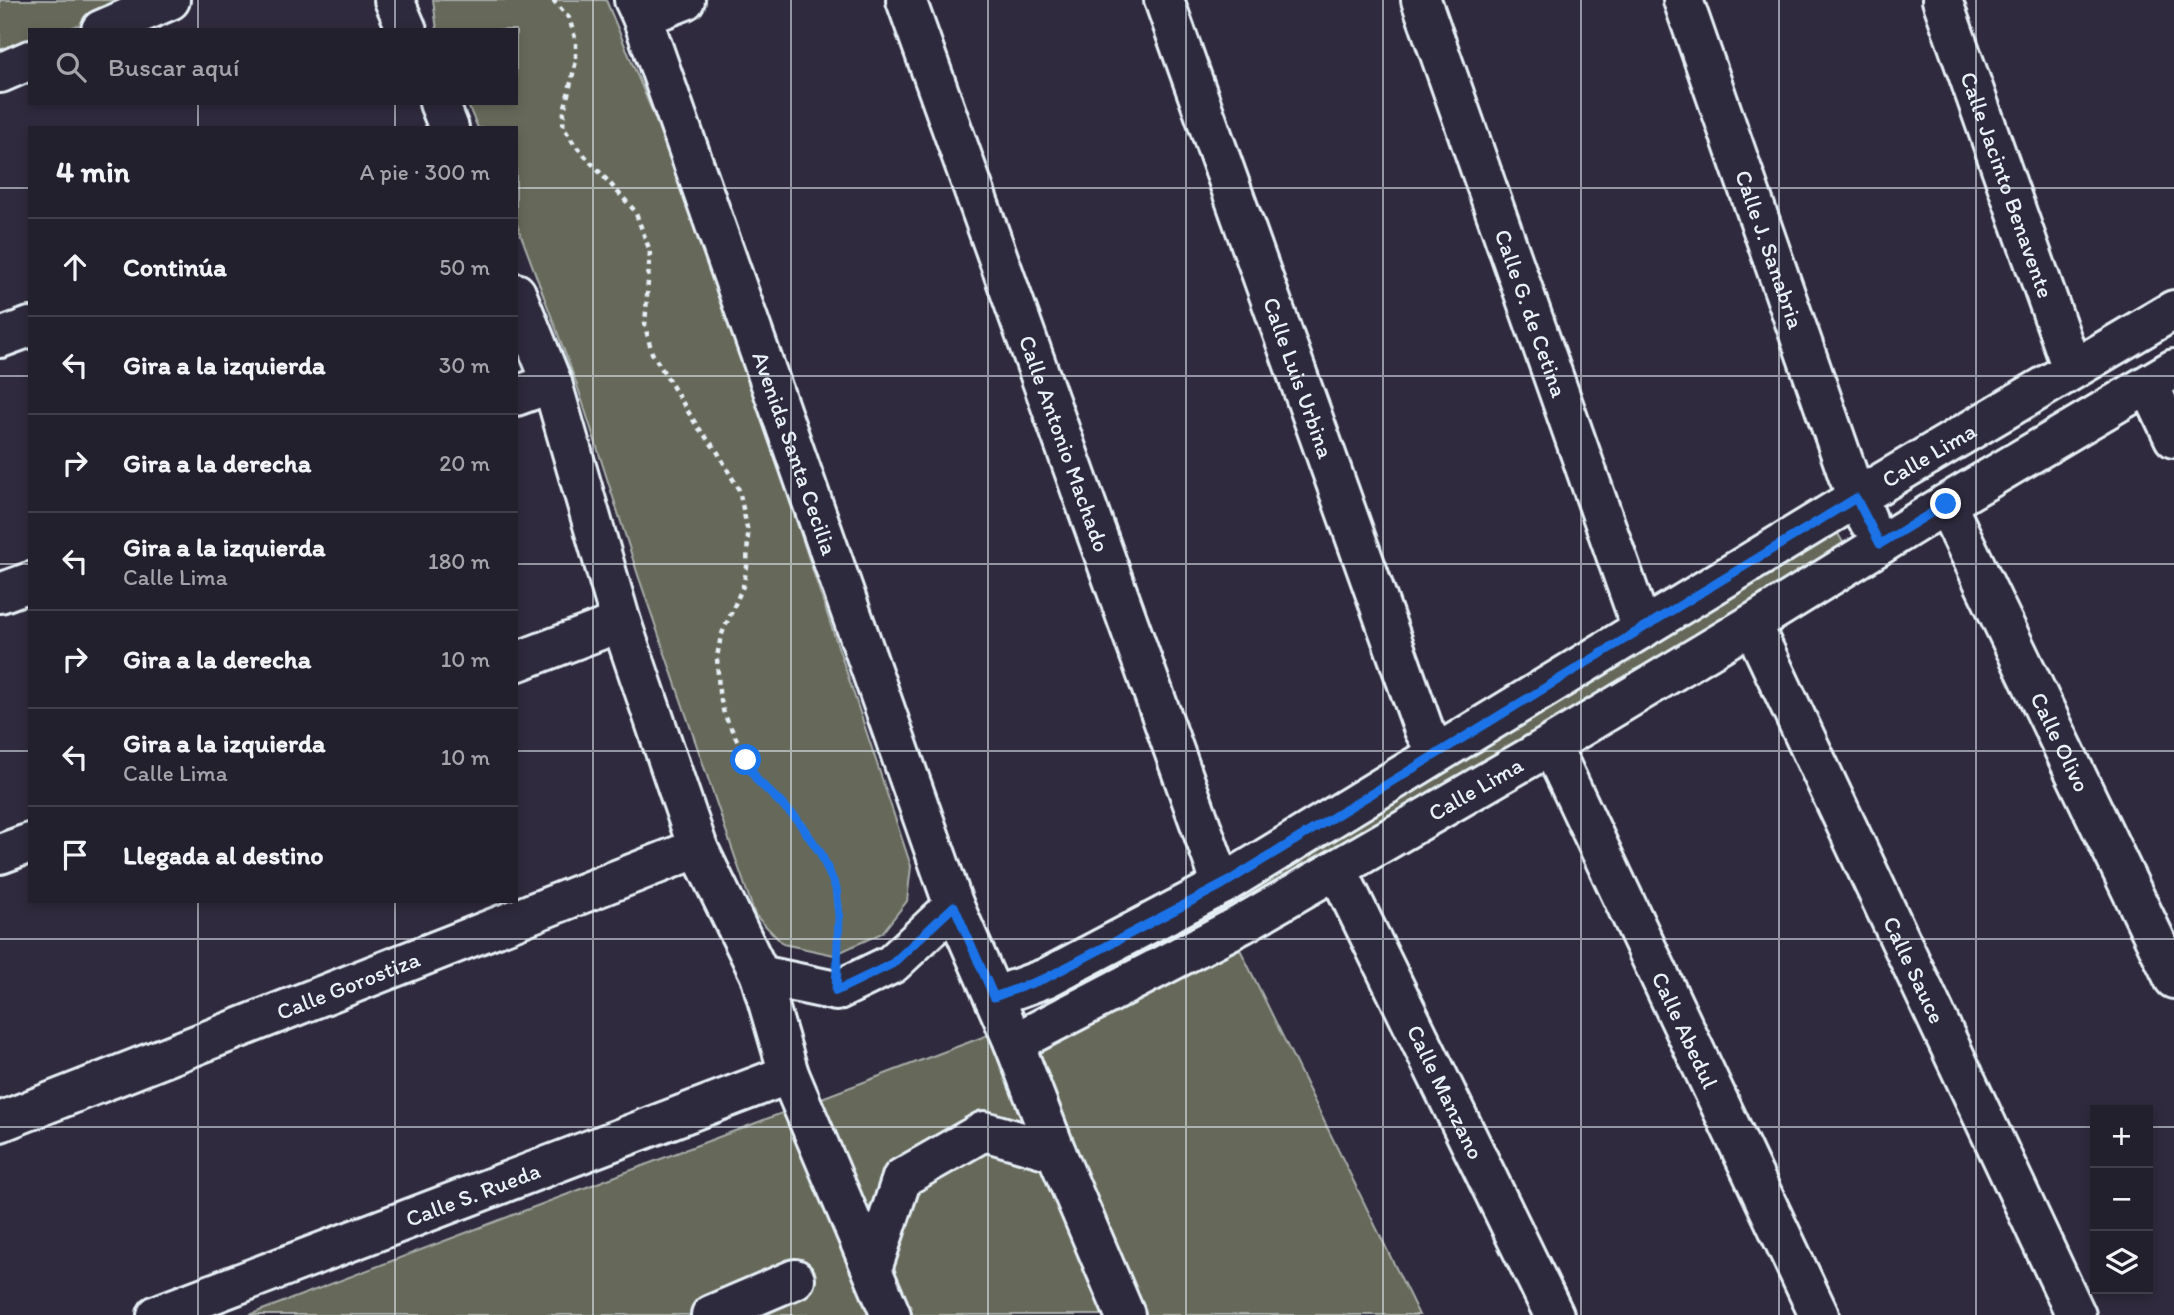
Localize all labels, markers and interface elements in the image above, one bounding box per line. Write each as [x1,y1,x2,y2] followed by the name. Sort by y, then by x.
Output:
[28,28,518,105] search box
[52,48,90,86] icon: search
[108,51,239,83] text: Buscar aquí
[1954,68,2060,302] street label: Calle Jacinto Benavente
[56,153,130,190] text: 4 min
[360,158,490,186] text: A pie · 300 m
[1729,166,1810,333] street label: Calle J. Sanabria
[1489,226,1573,401] street label: Calle G. de Cetina
[56,248,94,286] icon: ahead
[123,251,227,283] text: Continúa
[439,253,490,281] text: 50 m
[1257,293,1340,462] street label: Calle Luis Urbina
[1013,331,1116,556] street label: Calle Antonio Machado
[56,346,94,384] icon: left
[746,348,844,559] street label: Avenida Santa Cecilia
[123,349,326,381] text: Gira a la izquierda
[439,351,490,379] text: 30 m
[1877,416,1981,494] street label: Calle Lima
[56,444,94,482] icon: right
[123,447,311,479] text: Gira a la derecha
[439,449,490,477] text: 20 m
[1930,488,1961,519] route end
[123,531,326,563] text: Gira a la izquierda
[56,542,94,580] icon: left
[428,547,490,575] text: 180 m
[123,563,228,591] text: Calle Lima
[56,640,94,678] icon: right
[123,643,311,675] text: Gira a la derecha
[441,645,490,673] text: 10 m
[2024,688,2096,796] street label: Calle Olivo
[123,727,326,759] text: Gira a la izquierda
[56,738,94,776] icon: left
[441,743,490,771] text: 10 m
[730,744,761,775] route start
[1423,750,1528,827] street label: Calle Lima
[123,759,228,787] text: Calle Lima
[56,836,94,874] icon: arrive
[123,839,324,871] text: Llegada al destino
[1877,912,1951,1028] street label: Calle Sauce
[272,945,424,1026] street label: Calle Gorostiza
[1646,967,1725,1093] street label: Calle Abedul
[1401,1020,1490,1164] street label: Calle Manzano
[2090,1105,2153,1294] map controls
[2090,1105,2153,1168] button: +
[402,1156,544,1233] street label: Calle S. Rueda
[2090,1168,2153,1231] button: −
[2090,1231,2153,1294] button: layers

